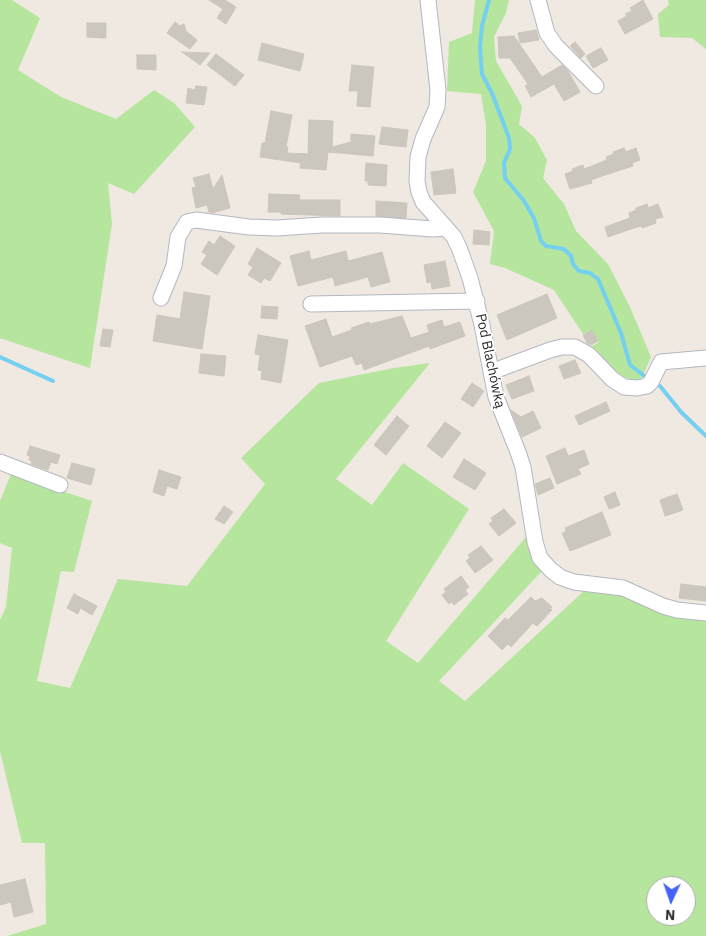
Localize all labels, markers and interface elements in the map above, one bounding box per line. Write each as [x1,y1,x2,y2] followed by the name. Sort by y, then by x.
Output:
[472,312,508,410] street label: Pod Blachówką
[646,876,696,926] north arrow
[665,906,676,924] text: N

